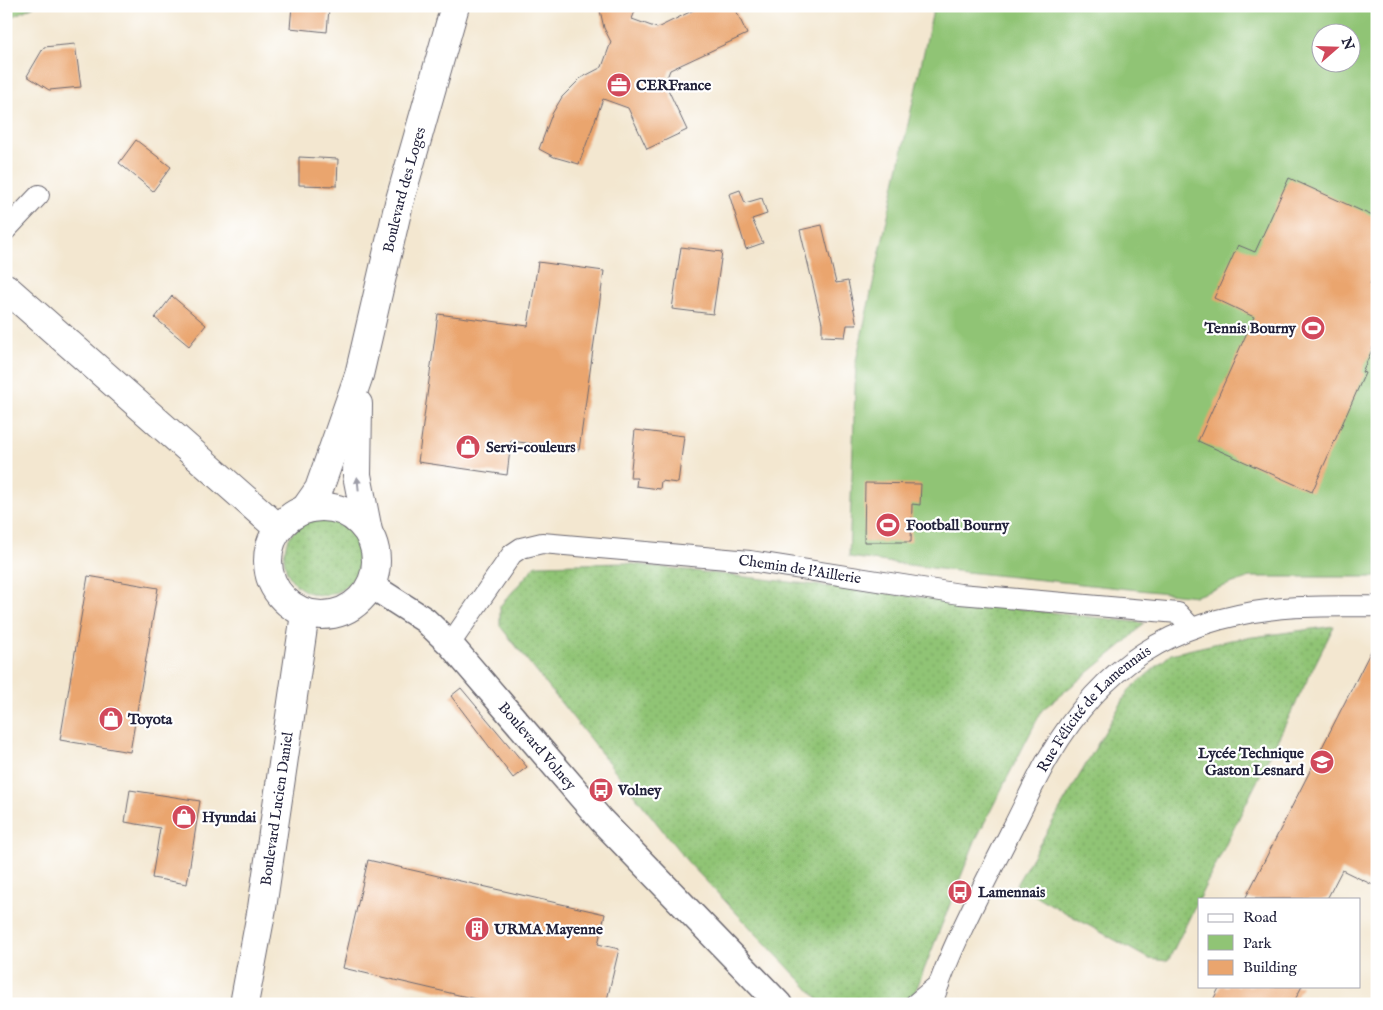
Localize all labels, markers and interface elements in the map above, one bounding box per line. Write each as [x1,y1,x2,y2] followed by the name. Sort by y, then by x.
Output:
[1310,22,1360,72] north arrow
[1336,34,1358,53] text: N
[606,72,632,98] office icon: CERFrance
[636,76,711,95] place label: CERFrance
[378,125,430,254] street label: Boulevard des Loges
[1300,315,1326,341] sports icon: Tennis Bourny
[1203,319,1297,338] place label: Tennis Bourny
[455,434,481,460] shop icon: Servi-couleurs
[486,438,576,457] place label: Servi-couleurs
[354,475,362,491] one-way arrow
[875,512,901,538] sports icon: Football Bourny
[906,516,1010,535] place label: Football Bourny
[738,551,863,588] street label: Chemin de l'Aillerie
[1033,641,1154,775] street label: Rue Félicité de Lamennais
[494,698,581,794] street label: Boulevard Volney
[98,706,124,732] shop icon: Toyota
[127,710,173,729] place label: Toyota
[256,730,297,887] street label: Boulevard Lucien Daniel
[1198,744,1305,780] place label: Lycée Technique Gaston Lesnard
[1309,749,1335,775] school or university icon: Lycée Technique Gaston Lesnard
[588,777,614,803] bus stop icon: Volney
[617,781,662,800] place label: Volney
[171,804,197,830] shop icon: Hyundai
[202,808,256,827] place label: Hyundai
[947,879,973,905] bus stop icon: Lamennais
[978,883,1046,902] place label: Lamennais
[1198,898,1360,988] legend
[1243,908,1278,927] text: Road
[464,916,490,942] building icon: URMA Mayenne
[493,920,603,939] place label: URMA Mayenne
[1243,934,1273,953] text: Park
[1243,958,1298,977] text: Building

